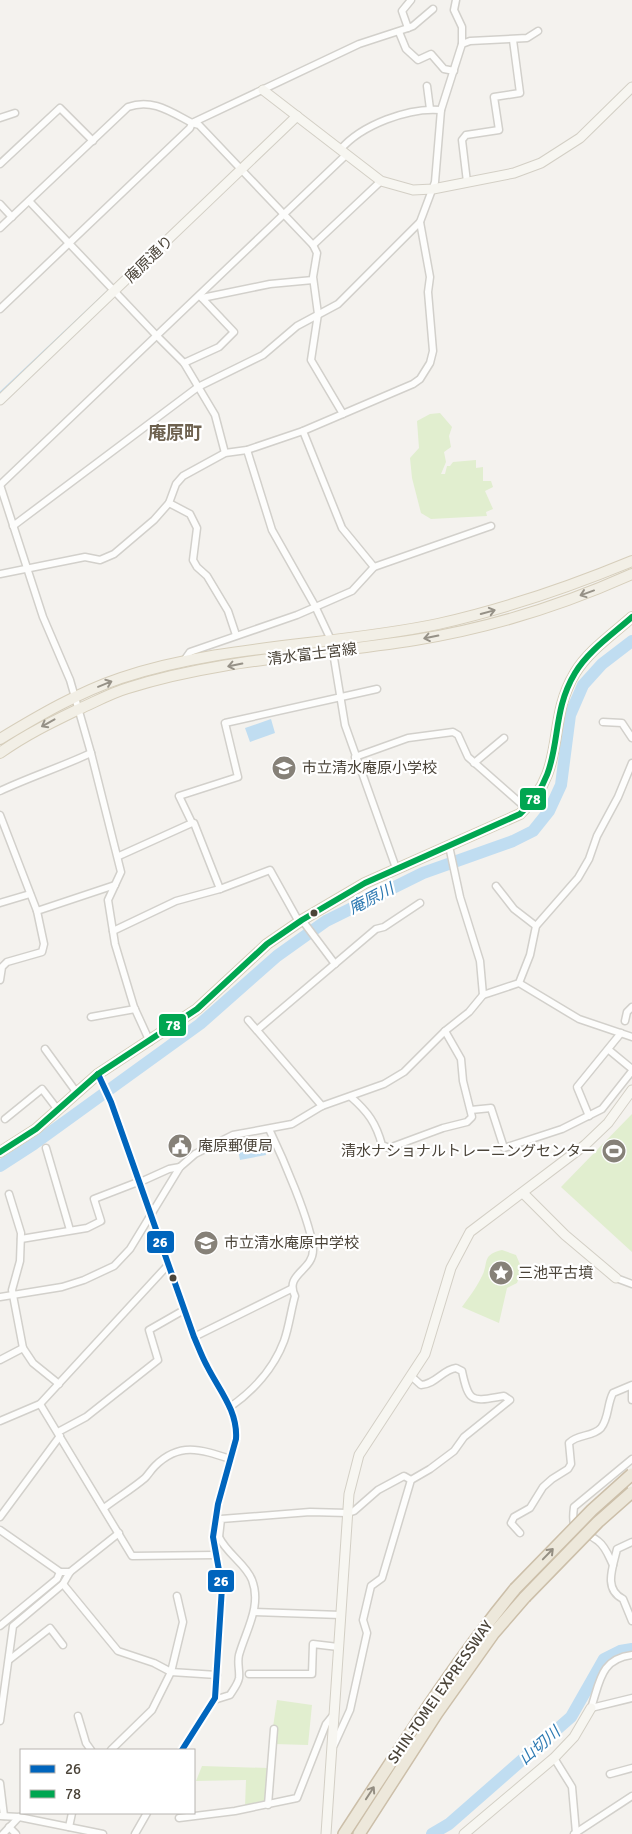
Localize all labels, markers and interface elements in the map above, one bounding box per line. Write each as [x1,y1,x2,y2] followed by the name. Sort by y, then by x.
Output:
[121,232,177,286] street label: 庵原通り
[148,422,202,444] district label: 庵原町
[580,589,595,598] one-way arrow
[479,606,495,616] one-way arrow
[423,632,439,642] one-way arrow
[266,640,358,668] street label: 清水富士宮線
[228,660,244,670] one-way arrow
[97,679,112,688] one-way arrow
[41,719,56,729] one-way arrow
[271,755,297,781] school or university icon: 市立清水庵原小学校
[302,759,437,777] place label: 市立清水庵原小学校
[519,787,547,811] line badge: 78
[525,791,541,808] text: 78
[346,878,399,919] water label: 庵原川
[309,908,319,918] unlabelled marker
[158,1013,187,1037] line badge: 78
[165,1017,181,1034] text: 78
[167,1133,193,1159] public building icon: 庵原郵便局
[198,1137,273,1155] place label: 庵原郵便局
[601,1138,627,1164] sports icon: 清水ナショナルトレーニングセンター
[341,1142,596,1160] place label: 清水ナショナルトレーニングセンター
[146,1230,175,1254] line badge: 26
[193,1230,219,1256] school or university icon: 市立清水庵原中学校
[152,1234,168,1251] text: 26
[224,1234,359,1252] place label: 市立清水庵原中学校
[488,1260,514,1286] place icon: 三池平古墳
[518,1264,593,1282] place label: 三池平古墳
[168,1273,178,1283] unlabelled marker
[542,1547,554,1560] one-way arrow
[207,1569,235,1593] line badge: 26
[213,1573,229,1590] text: 26
[384,1617,497,1767] street label: SHIN-TOMEI EXPRESSWAY
[515,1721,566,1769] water label: 山切川
[20,1749,195,1814] legend
[65,1760,81,1778] text: 26
[65,1785,81,1803] text: 78
[365,1786,376,1800] one-way arrow

